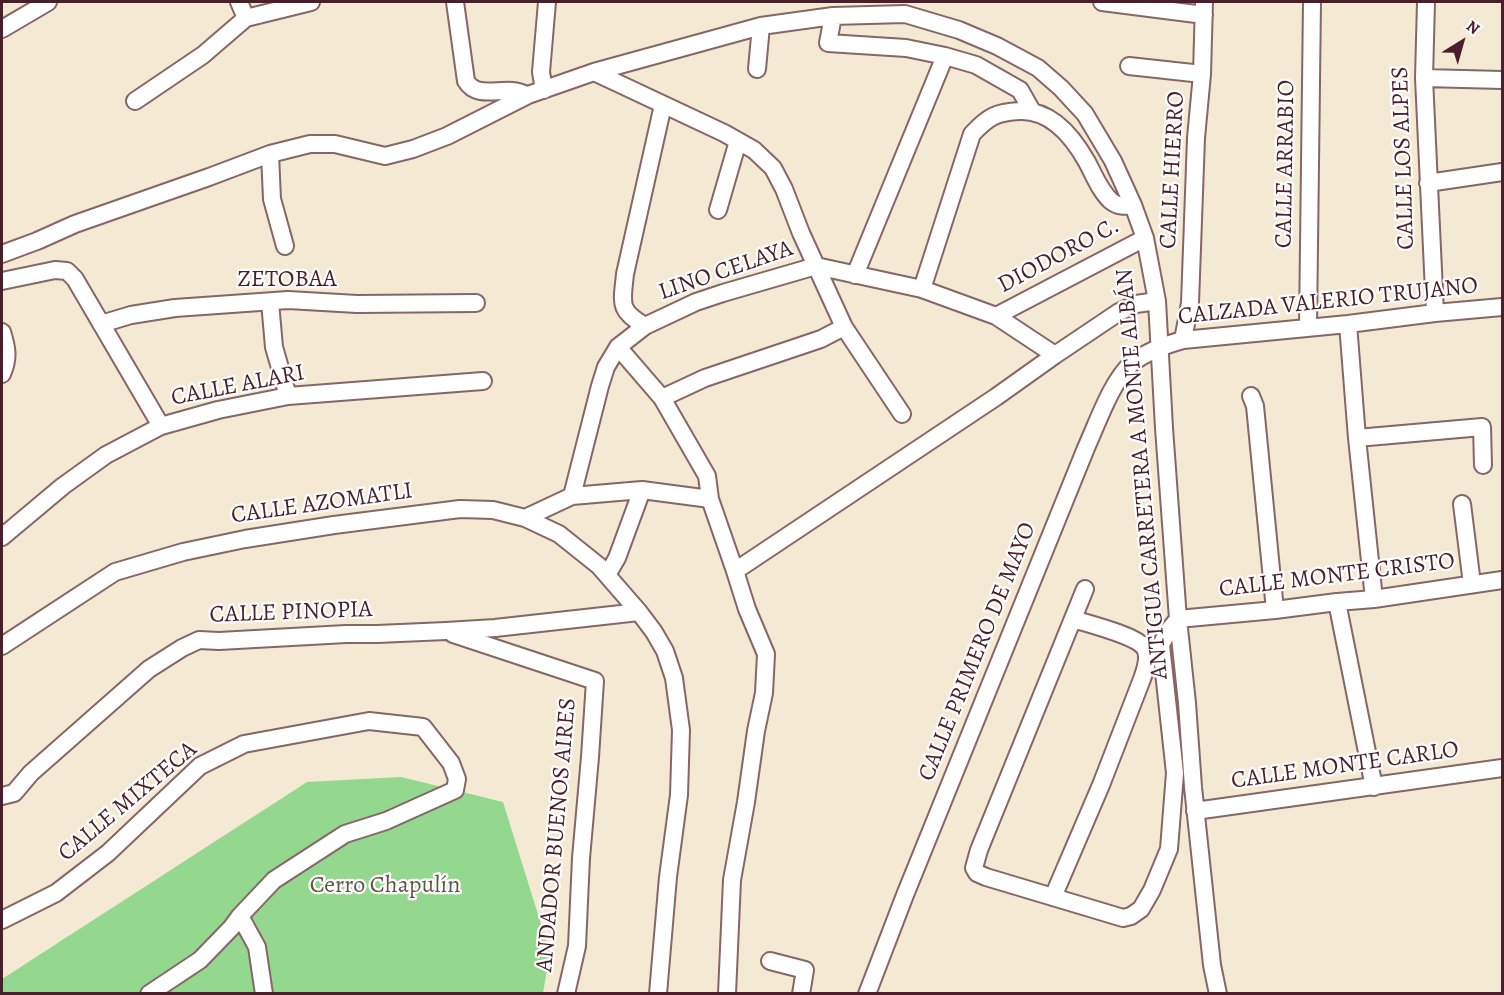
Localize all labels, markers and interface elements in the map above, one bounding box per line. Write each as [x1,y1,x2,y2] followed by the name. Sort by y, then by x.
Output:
[1432,12,1492,72] north arrow
[1462,15,1484,40] text: N
[1386,66,1422,250] street label: CALLE LOS ALPES
[1270,80,1302,248] street label: CALLE ARRABIO
[1154,90,1192,250] street label: CALLE HIERRO
[993,212,1125,300] street label: DIODORO C.
[655,235,797,307] street label: LINO CELAYA
[237,266,337,294] street label: ZETOBAA
[1111,267,1175,681] street label: ANTIGUA CARRETERA A MONTE ALBÁN
[1177,272,1479,332] street label: CALZADA VALERIO TRUJANO
[169,359,307,413] street label: CALLE ALARI
[229,477,415,531] street label: CALLE AZOMATLI
[913,518,1043,786] street label: CALLE PRIMERO DE MAYO
[1217,547,1457,605] street label: CALLE MONTE CRISTO
[209,596,373,630] street label: CALLE PINOPIA
[531,697,583,973] street label: ANDADOR BUENOS AIRES
[53,736,203,868] street label: CALLE MIXTECA
[1229,736,1461,796] street label: CALLE MONTE CARLO
[310,872,460,900] park label: Cerro Chapulín

